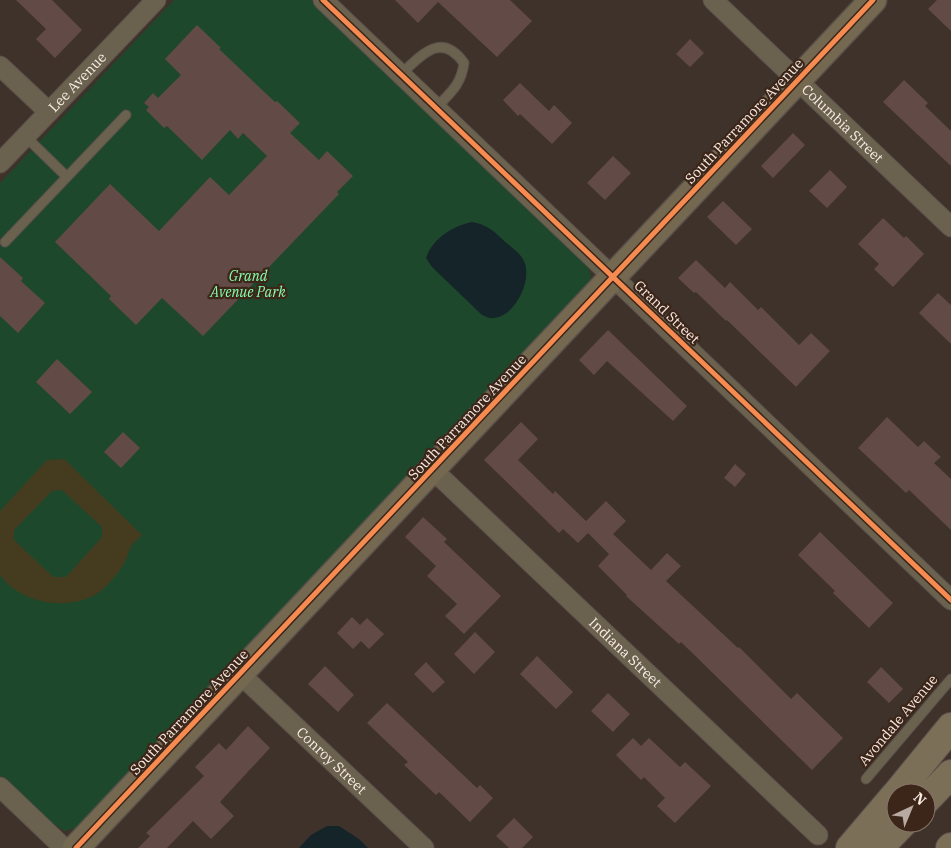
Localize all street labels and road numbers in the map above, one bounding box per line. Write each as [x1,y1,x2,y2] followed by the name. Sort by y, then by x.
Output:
[45,48,110,116] street label: Lee Avenue
[681,54,807,188] street label: South Parramore Avenue
[798,80,887,167] street label: Columbia Street
[631,276,703,348] street label: Grand Street
[404,350,530,484] street label: South Parramore Avenue
[585,614,666,691] street label: Indiana Street
[126,645,252,779] street label: South Parramore Avenue
[855,671,941,769] street label: Avondale Avenue
[293,723,370,798] street label: Conroy Street

